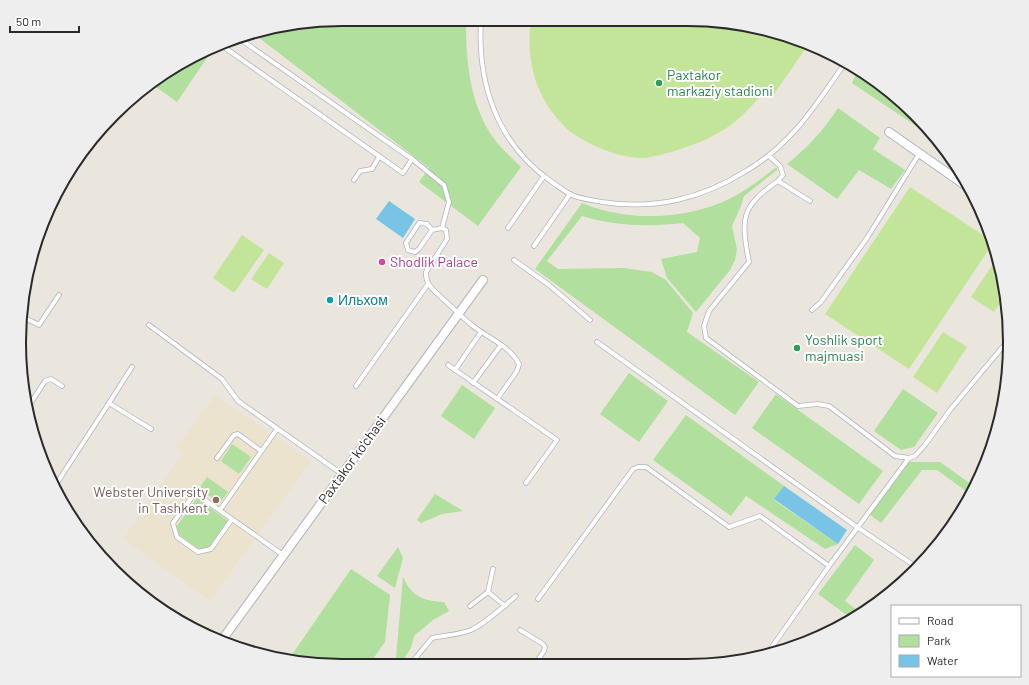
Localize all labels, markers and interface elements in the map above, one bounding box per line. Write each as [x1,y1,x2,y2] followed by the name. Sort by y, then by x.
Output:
[10,8,79,34] scale bar
[16,14,41,28] text: 50 m
[667,66,773,99] place label: Paxtakor markaziy stadioni
[654,78,664,88] marker: Paxtakor markaziy stadioni
[390,253,478,270] place label: Shodlik Palace
[377,257,387,267] marker: Shodlik Palace
[338,291,388,308] place label: Ильхом
[325,295,335,305] marker: Ильхом
[805,331,883,364] place label: Yoshlik sport majmuasi
[792,343,802,353] marker: Yoshlik sport majmuasi
[314,413,389,507] street label: Paxtakor ko'chasi
[93,483,209,516] place label: Webster University in Tashkent
[211,495,221,505] marker: Webster University in Tashkent
[891,605,1021,677] legend
[927,613,954,627] text: Road
[927,633,951,647] text: Park
[927,653,959,667] text: Water

